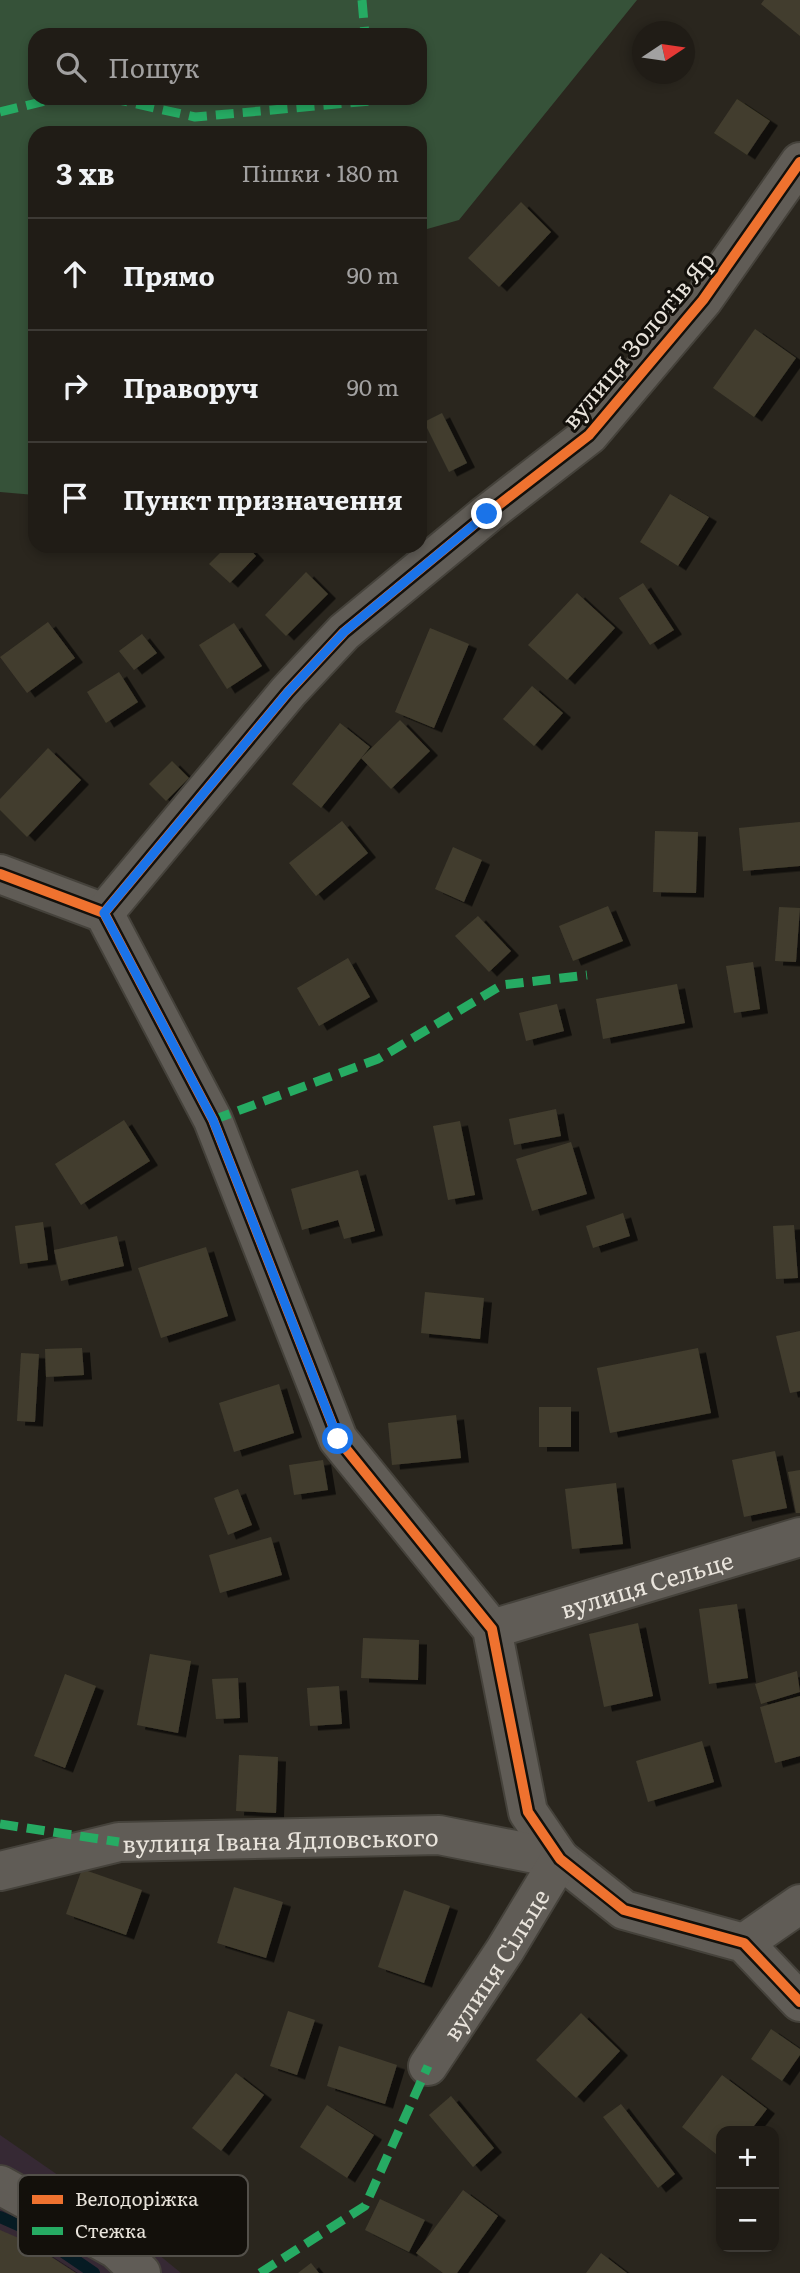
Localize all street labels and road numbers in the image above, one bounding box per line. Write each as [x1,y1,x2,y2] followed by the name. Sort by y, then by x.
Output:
[552,243,722,435] street label: вулиця Золотів Яр
[556,1541,737,1625] street label: вулиця Сельце
[122,1818,439,1859] street label: вулиця Івана Ядловського
[433,1881,556,2047] street label: вулиця Сільце

